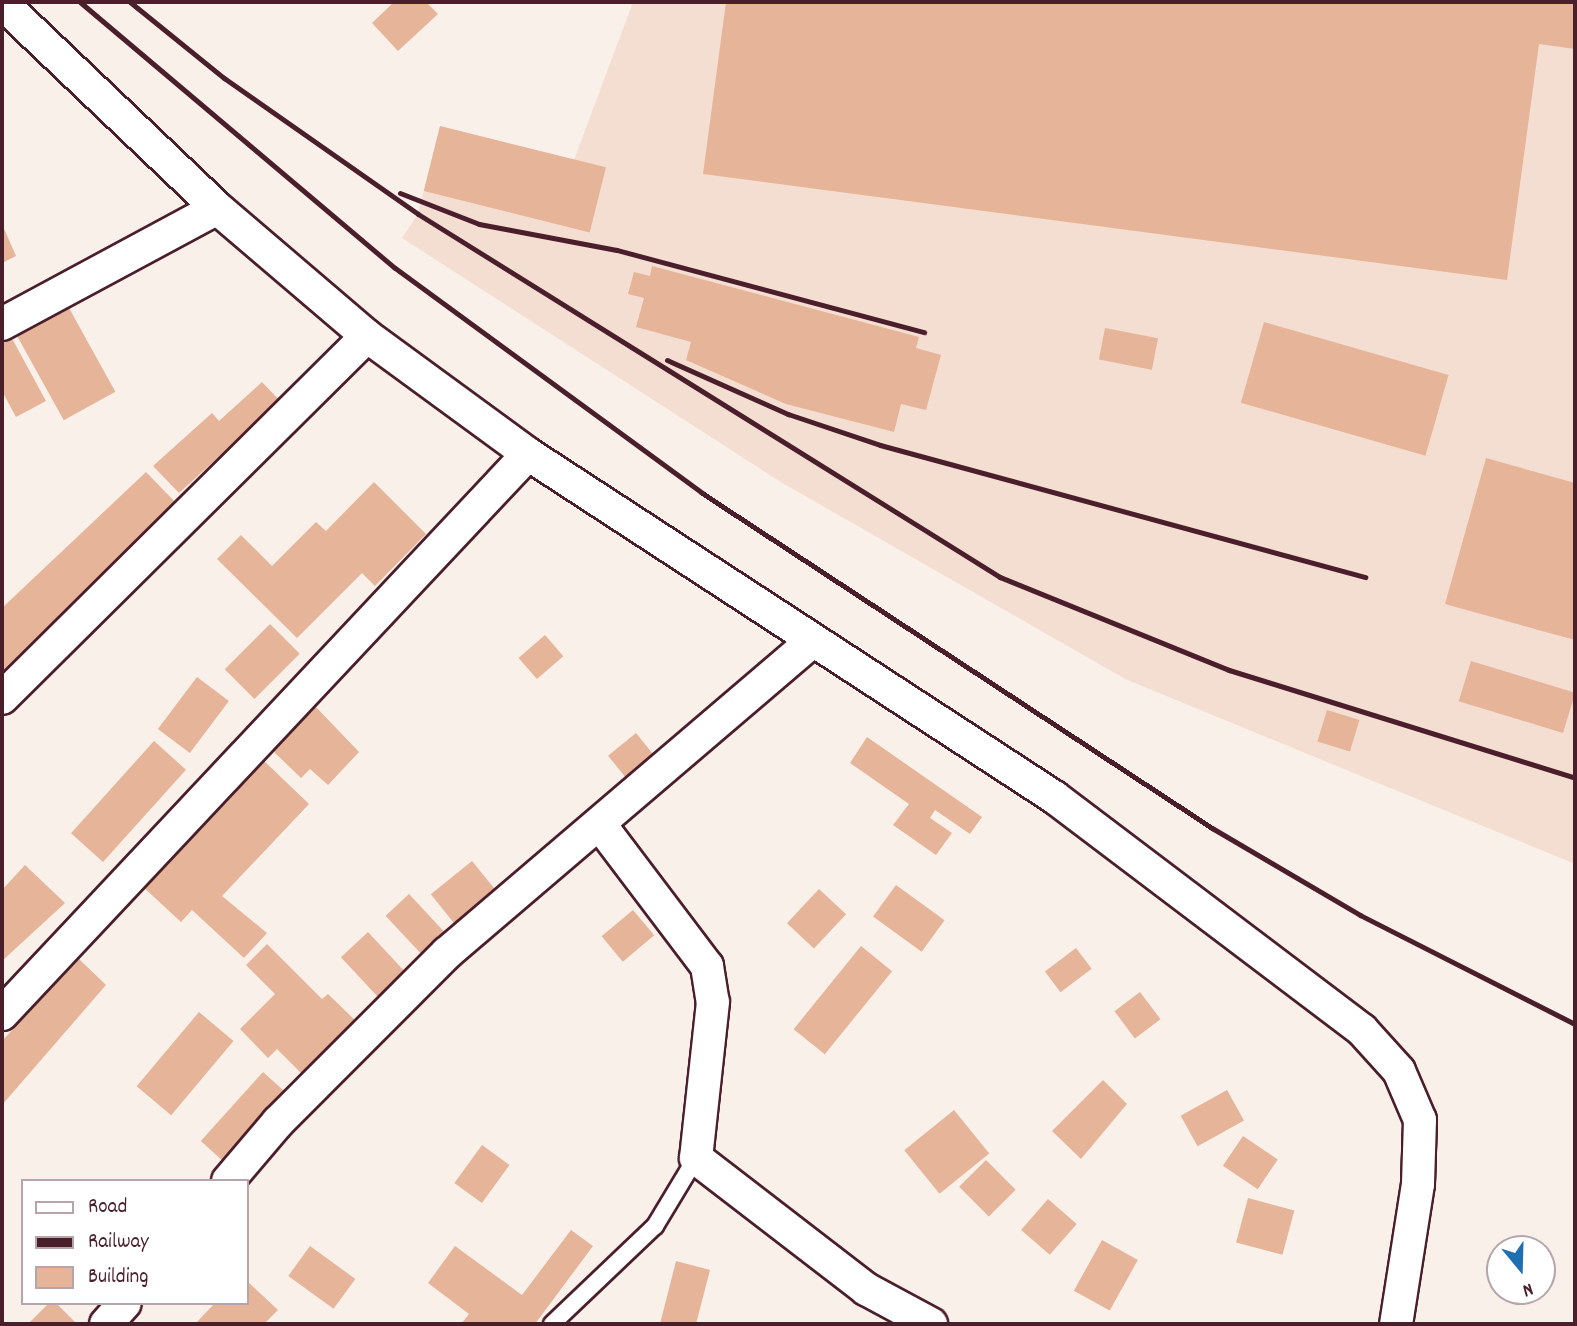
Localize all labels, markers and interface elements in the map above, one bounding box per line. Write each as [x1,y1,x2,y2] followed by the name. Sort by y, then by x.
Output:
[21,1179,248,1305] legend
[88,1193,127,1223] text: Road
[88,1228,149,1258] text: Railway
[1486,1235,1556,1305] north arrow
[88,1263,148,1293] text: Building
[1519,1274,1536,1303] text: N

